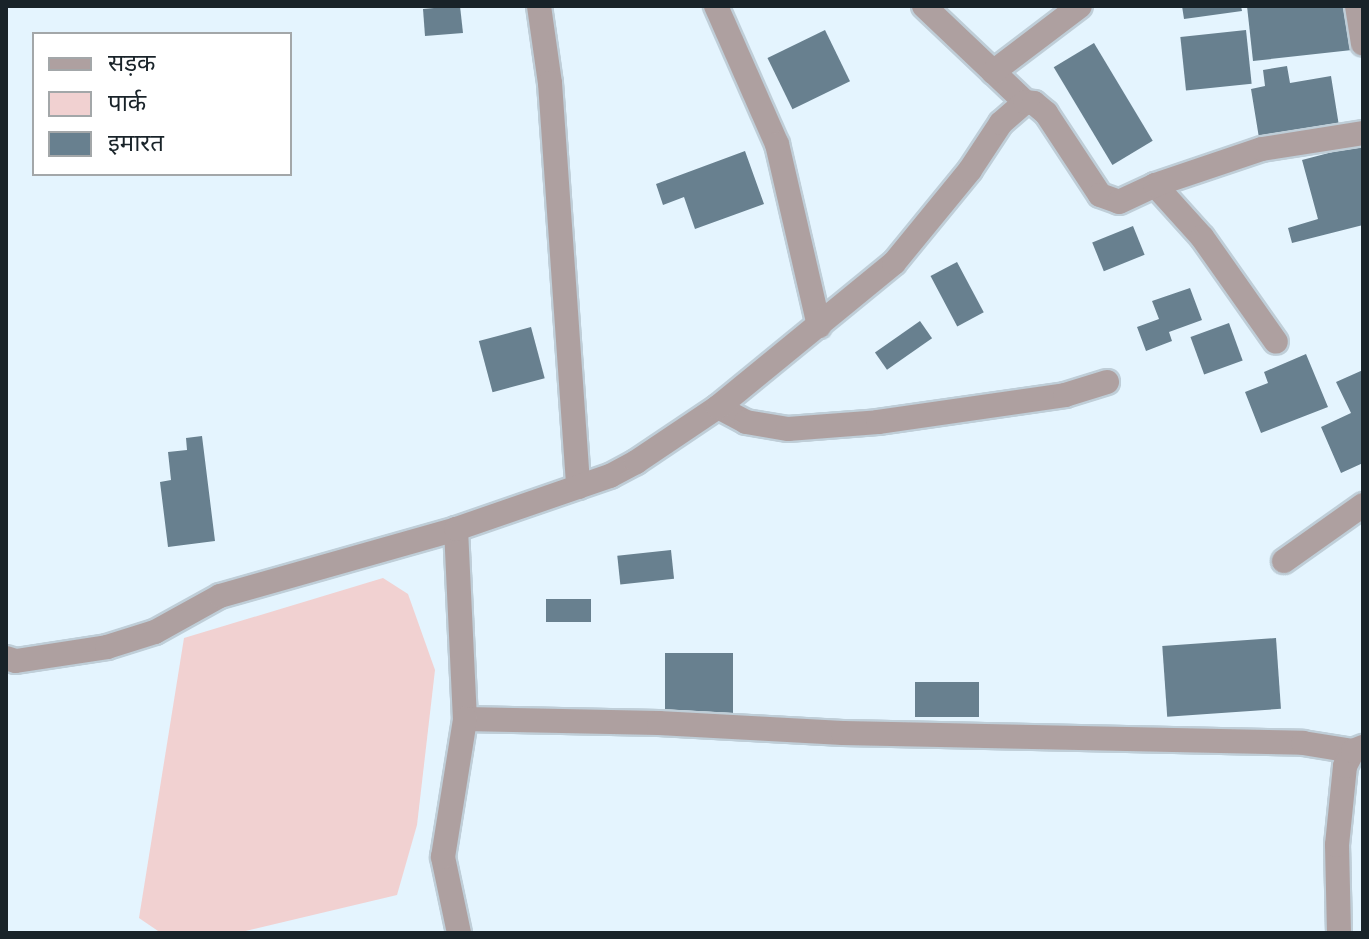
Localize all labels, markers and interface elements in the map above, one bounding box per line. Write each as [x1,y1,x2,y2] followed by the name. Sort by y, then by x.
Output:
[32,32,292,176] legend
[108,48,156,77] text: सड़क
[108,88,146,117] text: पार्क
[108,128,164,157] text: इमारत

